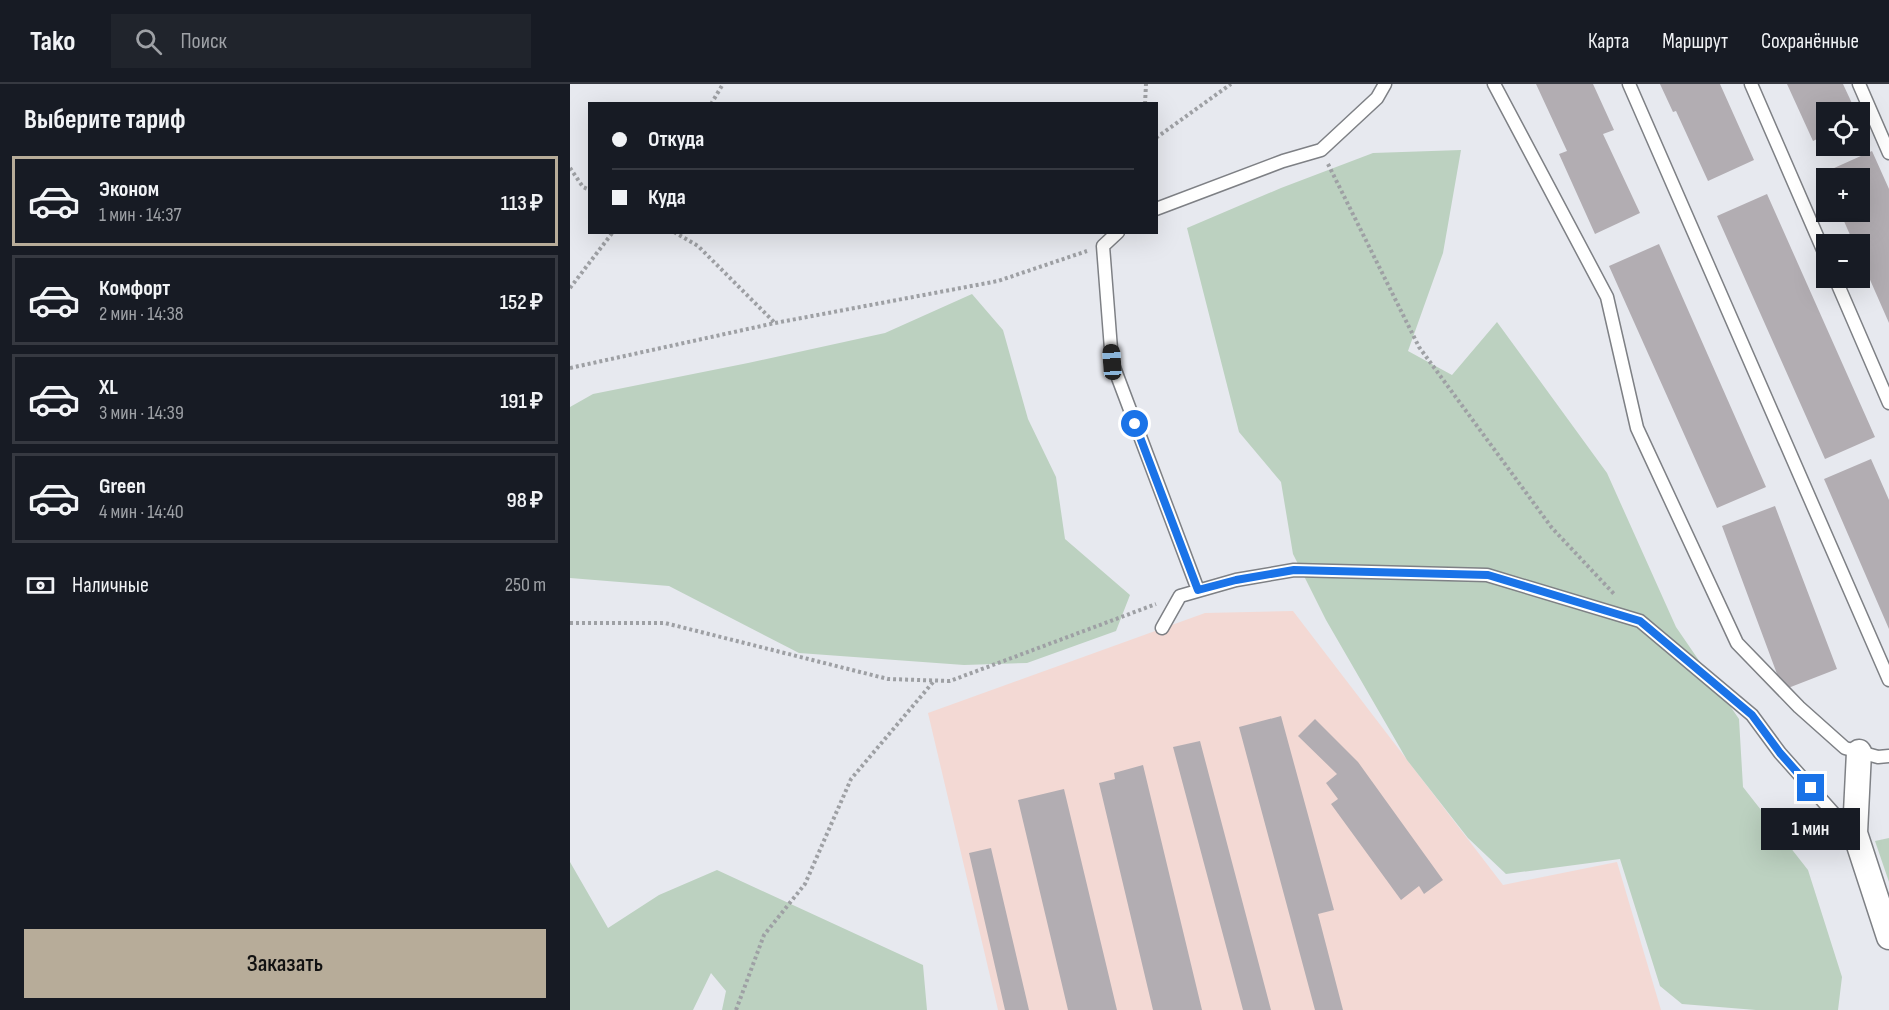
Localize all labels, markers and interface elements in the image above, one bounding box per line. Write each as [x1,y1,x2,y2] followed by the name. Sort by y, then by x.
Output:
[111,14,531,68] search box
[30,25,75,58] text: Tako
[132,25,165,58] icon: search
[180,28,227,55] text: Поиск
[1588,29,1629,54] text: Карта
[1662,29,1728,54] text: Маршрут
[1761,29,1859,54] text: Сохранённые
[1816,102,1870,288] map controls
[1816,102,1870,156] button: locate
[24,104,186,136] text: Выберите тариф
[648,126,704,153] text: Откуда
[1816,168,1870,222] button: +
[27,174,81,228] icon: car
[99,176,159,203] text: Эконом
[648,184,686,211] text: Куда
[501,190,543,217] text: 113 ₽
[99,203,182,227] text: 1 мин · 14:37
[1816,234,1870,288] button: −
[27,273,81,327] icon: car
[99,275,170,302] text: Комфорт
[500,289,543,316] text: 152 ₽
[99,302,184,326] text: 2 мин · 14:38
[1102,343,1122,381] car
[27,372,81,426] icon: car
[99,374,118,401] text: XL
[500,388,543,415] text: 191 ₽
[99,401,184,425] text: 3 мин · 14:39
[1121,410,1148,437] route start
[27,471,81,525] icon: car
[99,473,146,500] text: Green
[507,487,543,514] text: 98 ₽
[99,500,184,524] text: 4 мин · 14:40
[24,569,57,602] icon: cash
[72,572,149,599] text: Наличные
[505,573,546,597] text: 250 m
[1797,774,1824,801] route end
[1762,809,1860,851] callout: 1 мин
[1792,817,1829,841] text: 1 мин
[24,929,546,998] button: Заказать

